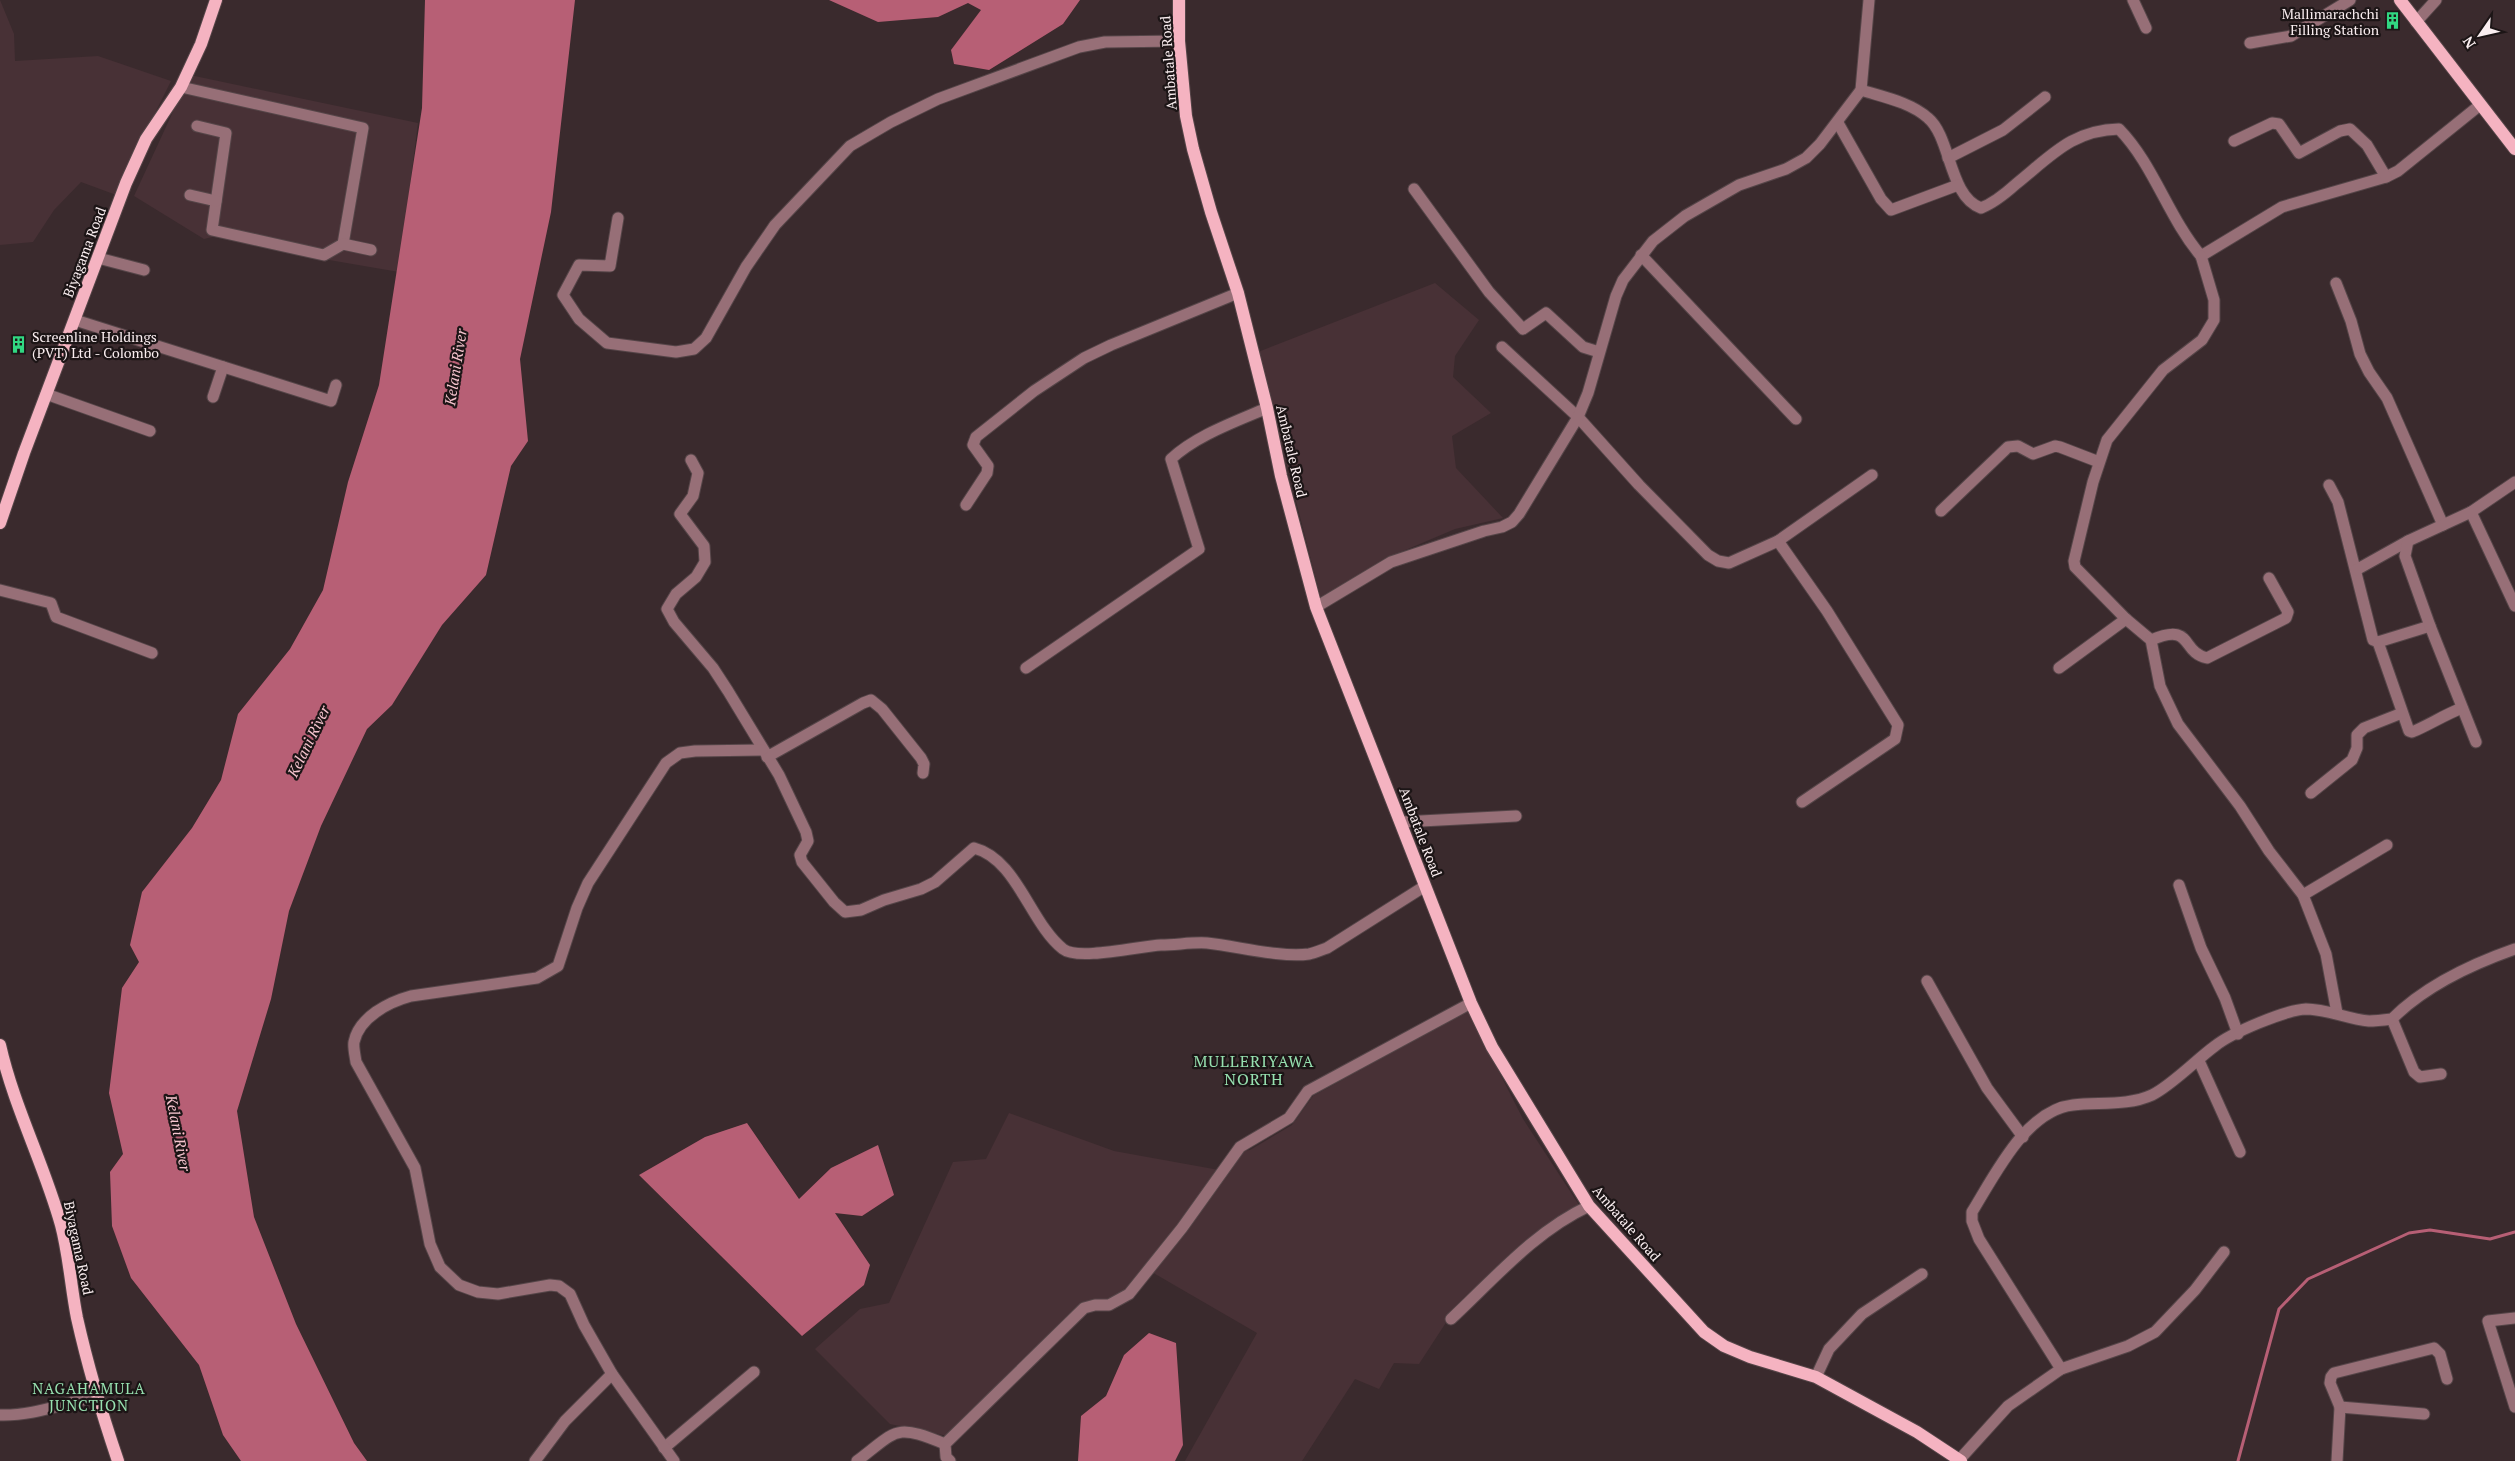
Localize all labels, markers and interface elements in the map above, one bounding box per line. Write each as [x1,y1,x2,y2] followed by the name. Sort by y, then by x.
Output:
[2282,4,2380,39] place label: Mallimarachchi Filling Station
[2455,10,2505,60] north arrow
[2383,11,2403,31] building icon: Mallimarachchi Filling Station
[1155,15,1181,111] street label: Ambatale Road
[2458,33,2480,52] text: N
[58,204,110,300] street label: Biyagama Road
[439,326,471,408] water label: Kelani River
[32,327,159,362] place label: Screenline Holdings (PVT) Ltd - Colombo
[8,334,28,354] building icon: Screenline Holdings (PVT) Ltd - Colombo
[1272,403,1312,499] street label: Ambatale Road
[282,701,334,781] water label: Kelani River
[1395,784,1447,880] street label: Ambatale Road
[1193,1050,1315,1090] district label: MULLERIYAWA NORTH
[162,1092,196,1174] water label: Kelani River
[1589,1181,1665,1265] street label: Ambatale Road
[60,1199,98,1297] street label: Biyagama Road
[32,1378,146,1415] district label: NAGAHAMULA JUNCTION

